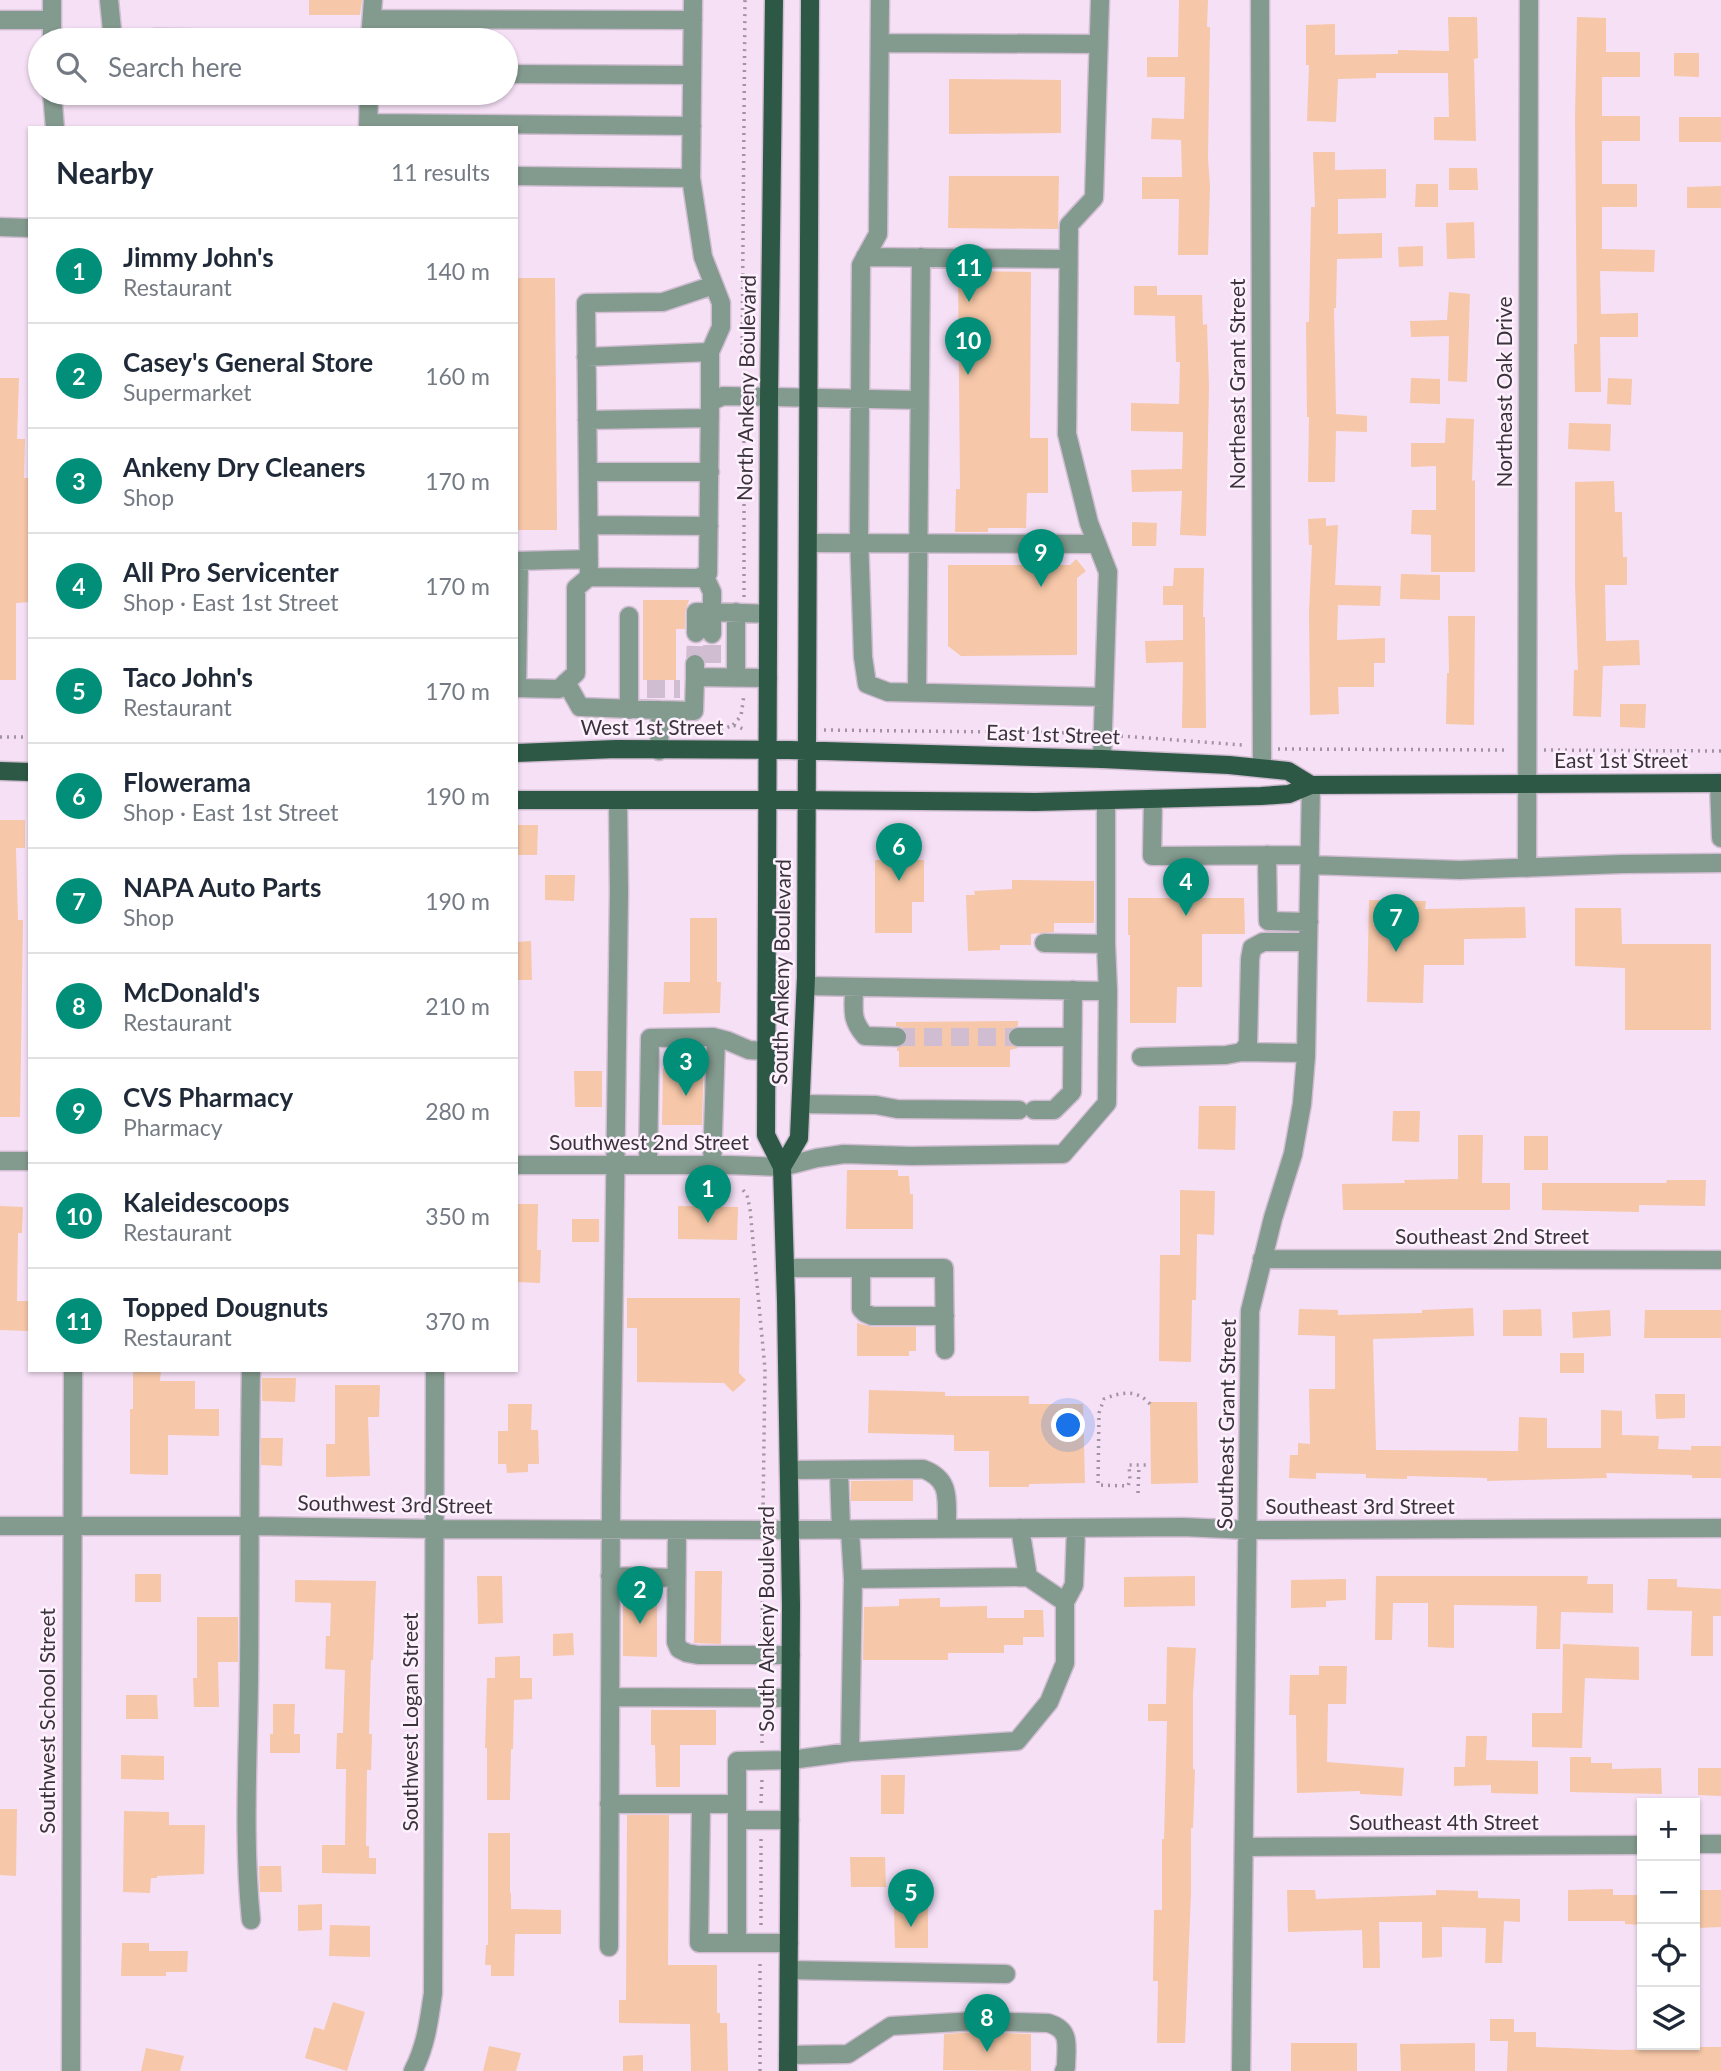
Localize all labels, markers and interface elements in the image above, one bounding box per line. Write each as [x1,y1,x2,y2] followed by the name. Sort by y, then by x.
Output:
[28,28,518,105] search box
[52,48,90,86] icon: search
[108,51,242,83] text: Search here
[56,154,154,190] text: Nearby
[391,158,490,186] text: 11 results
[123,241,274,273] text: Jimmy John's
[946,244,992,302] pin: 11
[72,257,86,285] text: 1
[425,257,490,285] text: 140 m
[123,273,232,301] text: Restaurant
[731,275,760,501] street label: North Ankeny Boulevard
[1224,278,1249,489] street label: Northeast Grant Street
[1491,296,1516,488] street label: Northeast Oak Drive
[945,317,991,375] pin: 10
[123,346,373,378] text: Casey's General Store
[72,362,86,390] text: 2
[425,362,490,390] text: 160 m
[123,378,252,406] text: Supermarket
[123,451,365,483] text: Ankeny Dry Cleaners
[72,467,86,495] text: 3
[425,467,490,495] text: 170 m
[123,483,174,511] text: Shop
[1018,529,1064,587] pin: 9
[123,556,339,588] text: All Pro Servicenter
[72,572,86,600] text: 4
[425,572,490,600] text: 170 m
[123,588,338,616] text: Shop · East 1st Street
[123,661,253,693] text: Taco John's
[72,677,86,705] text: 5
[425,677,490,705] text: 170 m
[123,693,232,721] text: Restaurant
[580,714,724,739] street label: West 1st Street
[986,719,1121,748] street label: East 1st Street
[1554,747,1688,772] street label: East 1st Street
[123,766,251,798] text: Flowerama
[72,782,86,810] text: 6
[425,782,490,810] text: 190 m
[123,798,338,826] text: Shop · East 1st Street
[876,823,922,881] pin: 6
[1163,858,1209,916] pin: 4
[766,859,795,1085] street label: South Ankeny Boulevard
[123,871,321,903] text: NAPA Auto Parts
[72,887,86,915] text: 7
[425,887,490,915] text: 190 m
[1373,894,1419,952] pin: 7
[123,903,174,931] text: Shop
[123,976,260,1008] text: McDonald's
[72,992,86,1020] text: 8
[425,992,490,1020] text: 210 m
[123,1008,232,1036] text: Restaurant
[663,1038,709,1096] pin: 3
[123,1081,293,1113] text: CVS Pharmacy
[72,1097,86,1125] text: 9
[425,1097,490,1125] text: 280 m
[123,1113,223,1141] text: Pharmacy
[549,1129,749,1154] street label: Southwest 2nd Street
[685,1165,731,1223] pin: 1
[123,1186,289,1218] text: Kaleidescoops
[66,1202,92,1230] text: 10
[425,1202,490,1230] text: 350 m
[123,1218,232,1246] text: Restaurant
[1395,1223,1589,1248] street label: Southeast 2nd Street
[123,1291,328,1323] text: Topped Dougnuts
[66,1307,92,1335] text: 11
[425,1307,490,1335] text: 370 m
[1211,1318,1240,1529] street label: Southeast Grant Street
[123,1323,232,1351] text: Restaurant
[1051,1408,1085,1442] your location
[297,1489,493,1518] street label: Southwest 3rd Street
[1265,1493,1455,1518] street label: Southeast 3rd Street
[753,1506,778,1732] street label: South Ankeny Boulevard
[617,1566,663,1624] pin: 2
[34,1607,59,1834] street label: Southwest School Street
[397,1612,422,1832] street label: Southwest Logan Street
[1637,1798,1700,2050] map controls
[1637,1798,1700,1861] button: +
[1349,1809,1539,1834] street label: Southeast 4th Street
[1637,1861,1700,1924] button: −
[888,1869,934,1927] pin: 5
[1637,1924,1700,1987] button: locate
[1637,1987,1700,2050] button: layers
[964,1994,1010,2052] pin: 8

